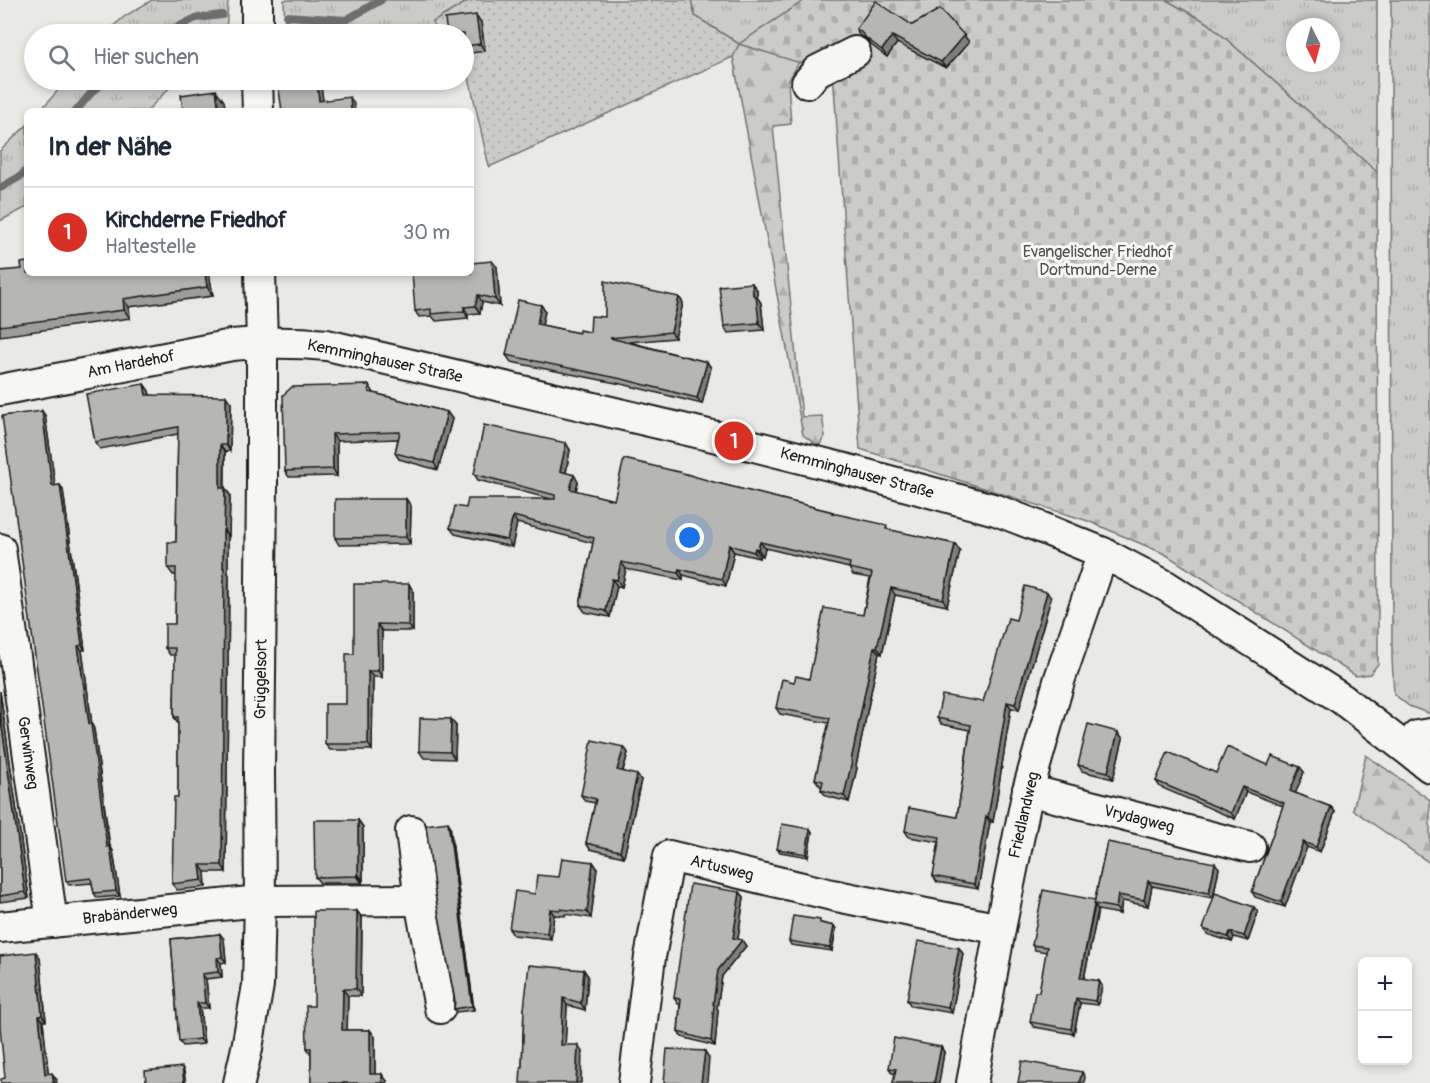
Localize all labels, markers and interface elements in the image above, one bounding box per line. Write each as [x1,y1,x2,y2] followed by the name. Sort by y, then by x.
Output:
[1286,18,1340,72] north arrow
[24,24,474,90] search box
[45,41,78,74] icon: search
[93,43,199,71] text: Hier suchen
[48,131,171,163] text: In der Nähe
[105,206,287,234] text: Kirchderne Friedhof
[64,220,71,245] text: 1
[403,220,450,245] text: 30 m
[105,234,196,259] text: Haltestelle
[1023,242,1174,280] park label: Evangelischer Friedhof Dortmund-Derne
[306,335,465,387] street label: Kemminghauser Straße
[85,346,177,382] street label: Am Hardehof
[714,418,754,464] pin: 1
[778,443,936,503] street label: Kemminghauser Straße
[675,523,704,552] your location
[250,638,272,719] street label: Grüggelsort
[13,715,43,791] street label: Gerwinweg
[1004,770,1044,860] street label: Friedlandweg
[1102,801,1176,837] street label: Vrydagweg
[688,850,756,886] street label: Artusweg
[82,899,178,929] street label: Brabänderweg
[1358,957,1412,1065] map controls
[1358,957,1412,1011] button: +
[1358,1011,1412,1065] button: −

